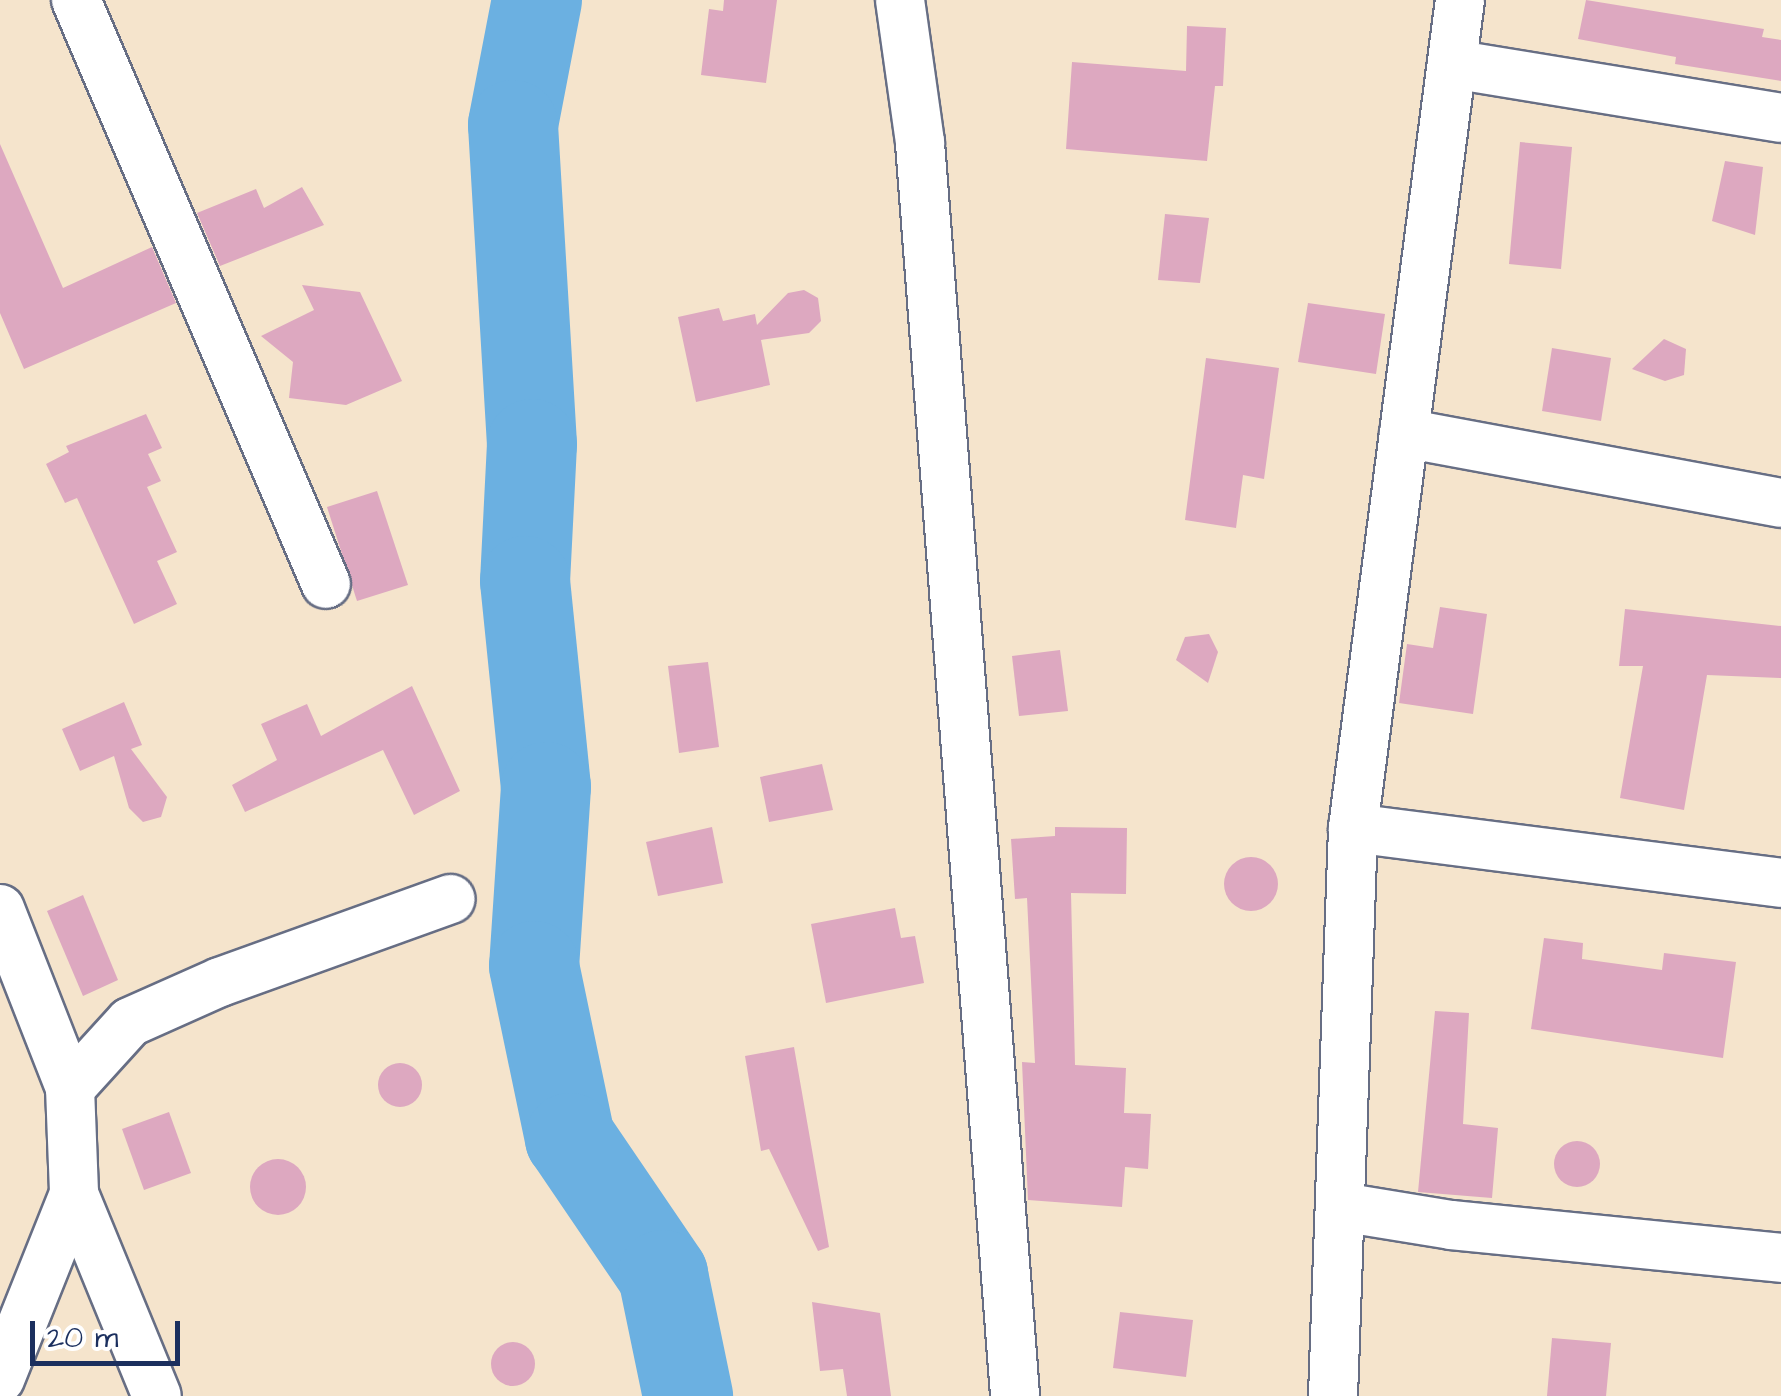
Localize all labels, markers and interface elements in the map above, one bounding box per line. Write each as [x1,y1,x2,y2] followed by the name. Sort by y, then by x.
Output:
[35,1301,185,1363] scale bar
[47,1317,118,1359] text: 20 m

